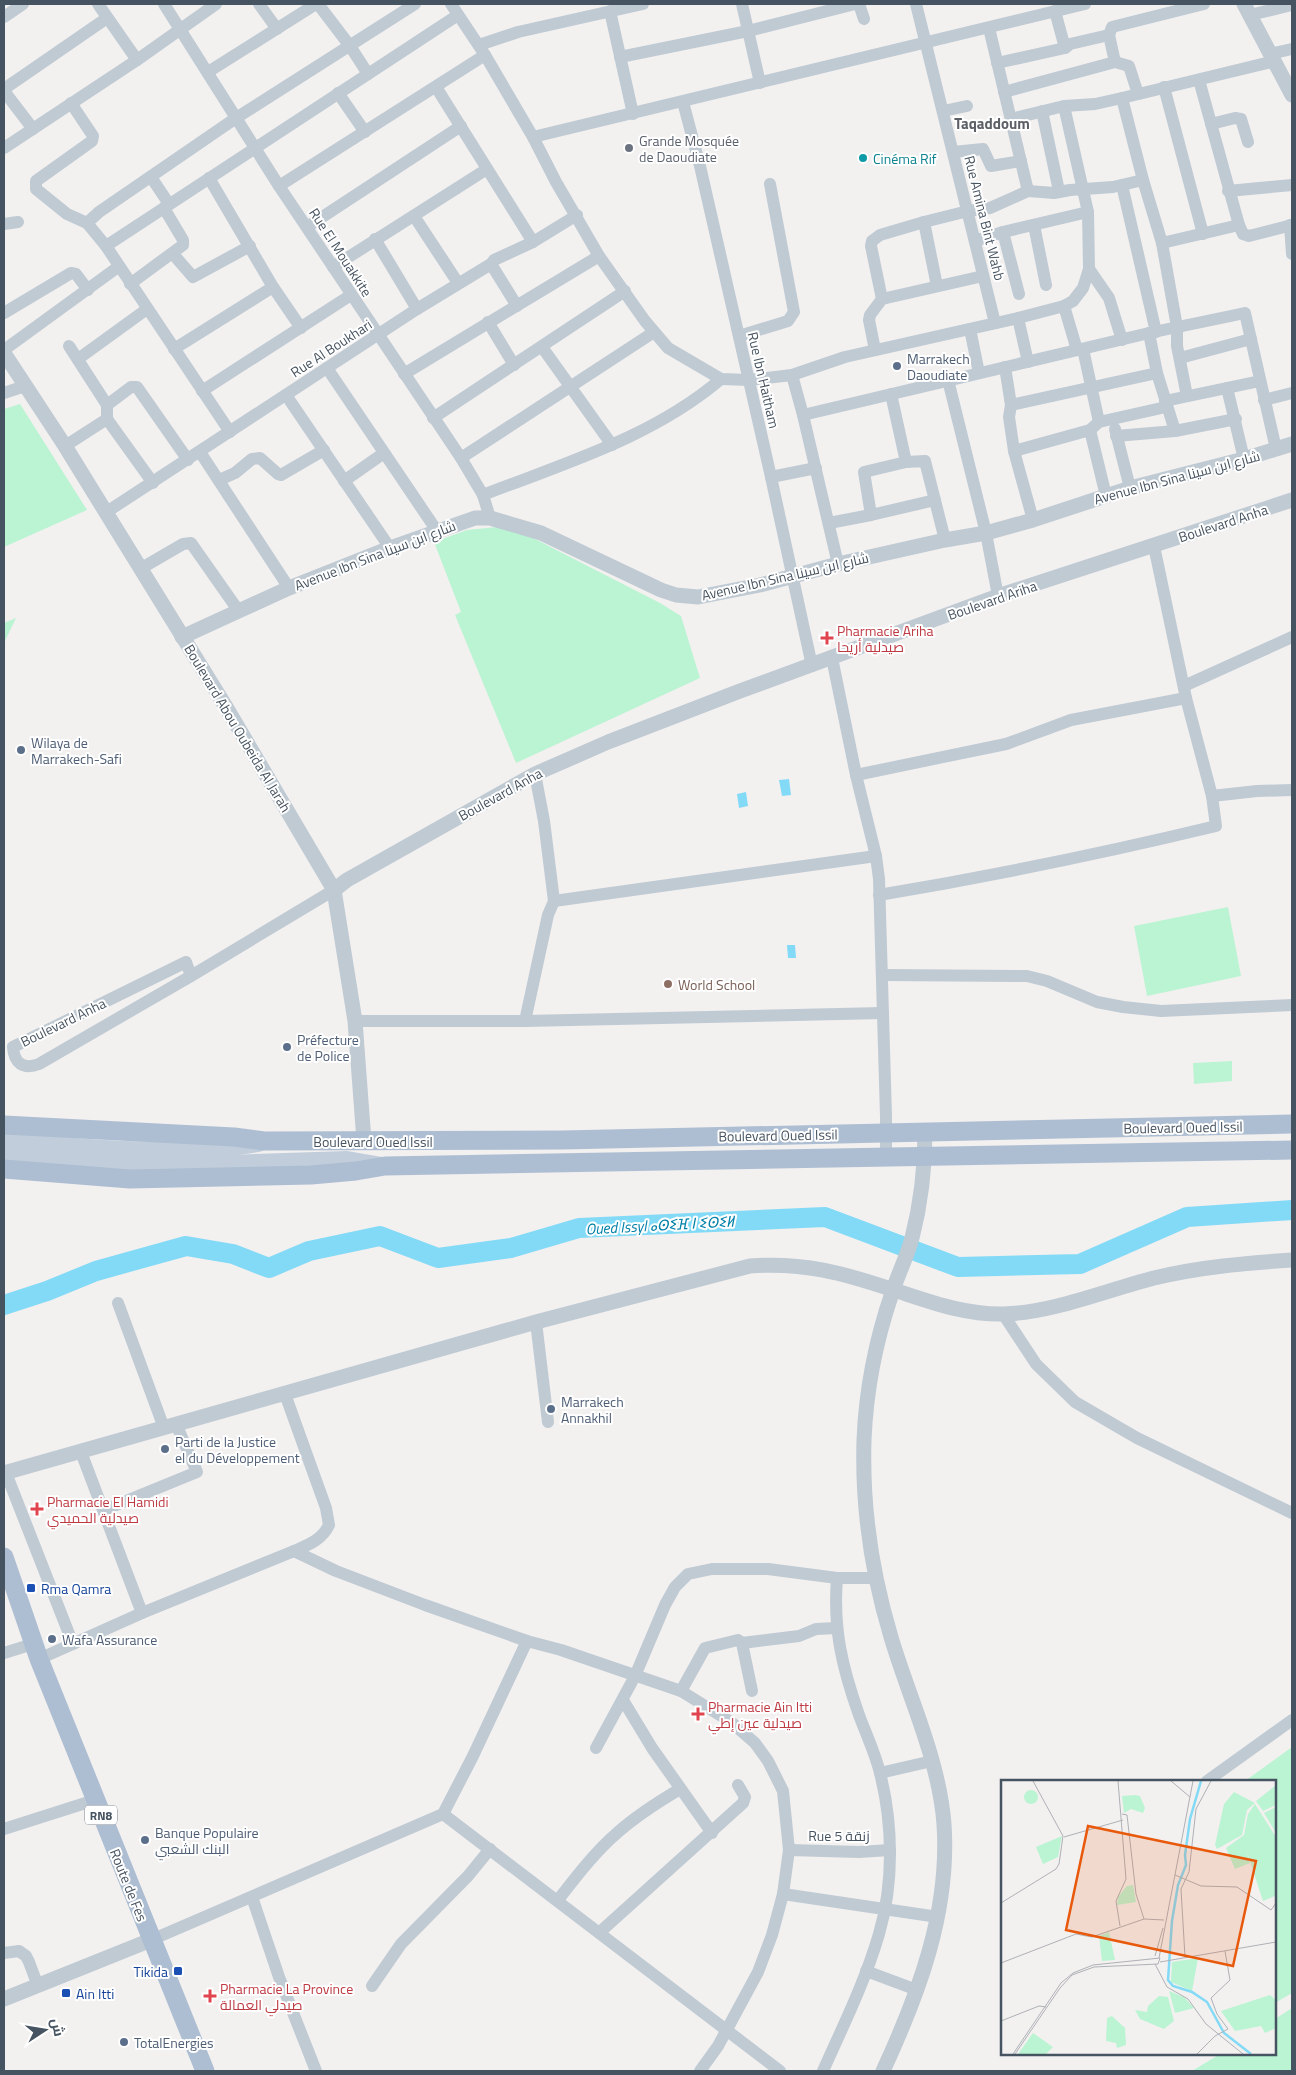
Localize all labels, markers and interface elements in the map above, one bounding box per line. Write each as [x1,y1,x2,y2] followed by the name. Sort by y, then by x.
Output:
[954,112,1030,135] district label: Taqaddoum
[639,130,739,167] place label: Grande Mosquée de Daoudiate
[623,142,635,154] marker: Grande Mosquée de Daoudiate
[873,148,937,169] place label: Cinéma Rif
[857,152,869,164] marker: Cinéma Rif
[959,153,1011,283] street label: Rue Amina Bint Wahb
[304,203,378,301] street label: Rue El Mouakkite
[286,314,376,382] street label: Rue Al Boukhari
[743,330,785,430] street label: Rue Ibn Haitham
[907,348,970,385] place label: Marrakech Daoudiate
[891,360,903,372] marker: Marrakech Daoudiate
[1092,445,1262,509] street label: Avenue Ibn Sina شارع ابن سينا
[1176,499,1270,547] street label: Boulevard Anha
[291,515,459,595] street label: Avenue Ibn Sina شارع ابن سينا
[699,547,871,605] street label: Avenue Ibn Sina شارع ابن سينا
[945,575,1039,625] street label: Boulevard Ariha
[837,620,934,657] place label: Pharmacie Ariha صيدلية أريحا
[821,632,833,644] marker: Pharmacie Ariha صيدلية أريحا
[179,640,297,816] street label: Boulevard Abou Oubeida Al Jarah
[31,732,122,769] place label: Wilaya de Marrakech-Safi
[15,744,27,756] marker: Wilaya de Marrakech-Safi
[454,762,546,826] street label: Boulevard Anha
[678,974,755,995] place label: World School
[662,978,674,990] marker: World School
[17,992,109,1052] street label: Boulevard Anha
[297,1029,359,1066] place label: Préfecture de Police
[281,1041,293,1053] marker: Préfecture de Police
[1123,1115,1243,1139] street label: Boulevard Oued Issil
[718,1123,838,1147] street label: Boulevard Oued Issil
[313,1131,433,1152] street label: Boulevard Oued Issil
[585,1210,736,1240] water label: Oued Issyl ⴰⵙⵉⴼ ⵏ ⵉⵙⵉⵍ
[561,1391,624,1428] place label: Marrakech Annakhil
[545,1403,557,1415] marker: Marrakech Annakhil
[175,1431,300,1468] place label: Parti de la Justice el du Développement
[159,1443,171,1455] marker: Parti de la Justice el du Développement
[47,1491,168,1530] place label: Pharmacie El Hamidi صيدلية الحميدي
[31,1503,43,1515] marker: Pharmacie El Hamidi صيدلية الحميدي
[41,1578,111,1599] place label: Rma Qamra
[25,1582,37,1594] marker: Rma Qamra
[62,1629,157,1650] place label: Wafa Assurance
[46,1633,58,1645] marker: Wafa Assurance
[708,1696,812,1735] place label: Pharmacie Ain Itti صيدلية عين إطي
[692,1708,704,1720] marker: Pharmacie Ain Itti صيدلية عين إطي
[1001,1780,1276,2055] inset map
[85,1806,117,1824] road number: RN8
[155,1822,259,1861] place label: Banque Populaire البنك الشعبي
[808,1825,870,1846] street label: Rue 5 زنقة
[139,1834,151,1846] marker: Banque Populaire البنك الشعبي
[105,1846,153,1924] street label: Route de Fes
[133,1961,168,1982] place label: Tikida
[172,1965,184,1977] marker: Tikida
[220,1978,353,2017] place label: Pharmacie La Province صيدلي العمالة
[76,1983,114,2004] place label: Ain Itti
[60,1987,72,1999] marker: Ain Itti
[204,1990,216,2002] marker: Pharmacie La Province صيدلي العمالة
[20,2005,70,2055] north arrow
[46,2016,70,2038] text: ش
[134,2032,214,2053] place label: TotalEnergies
[118,2036,130,2048] marker: TotalEnergies

